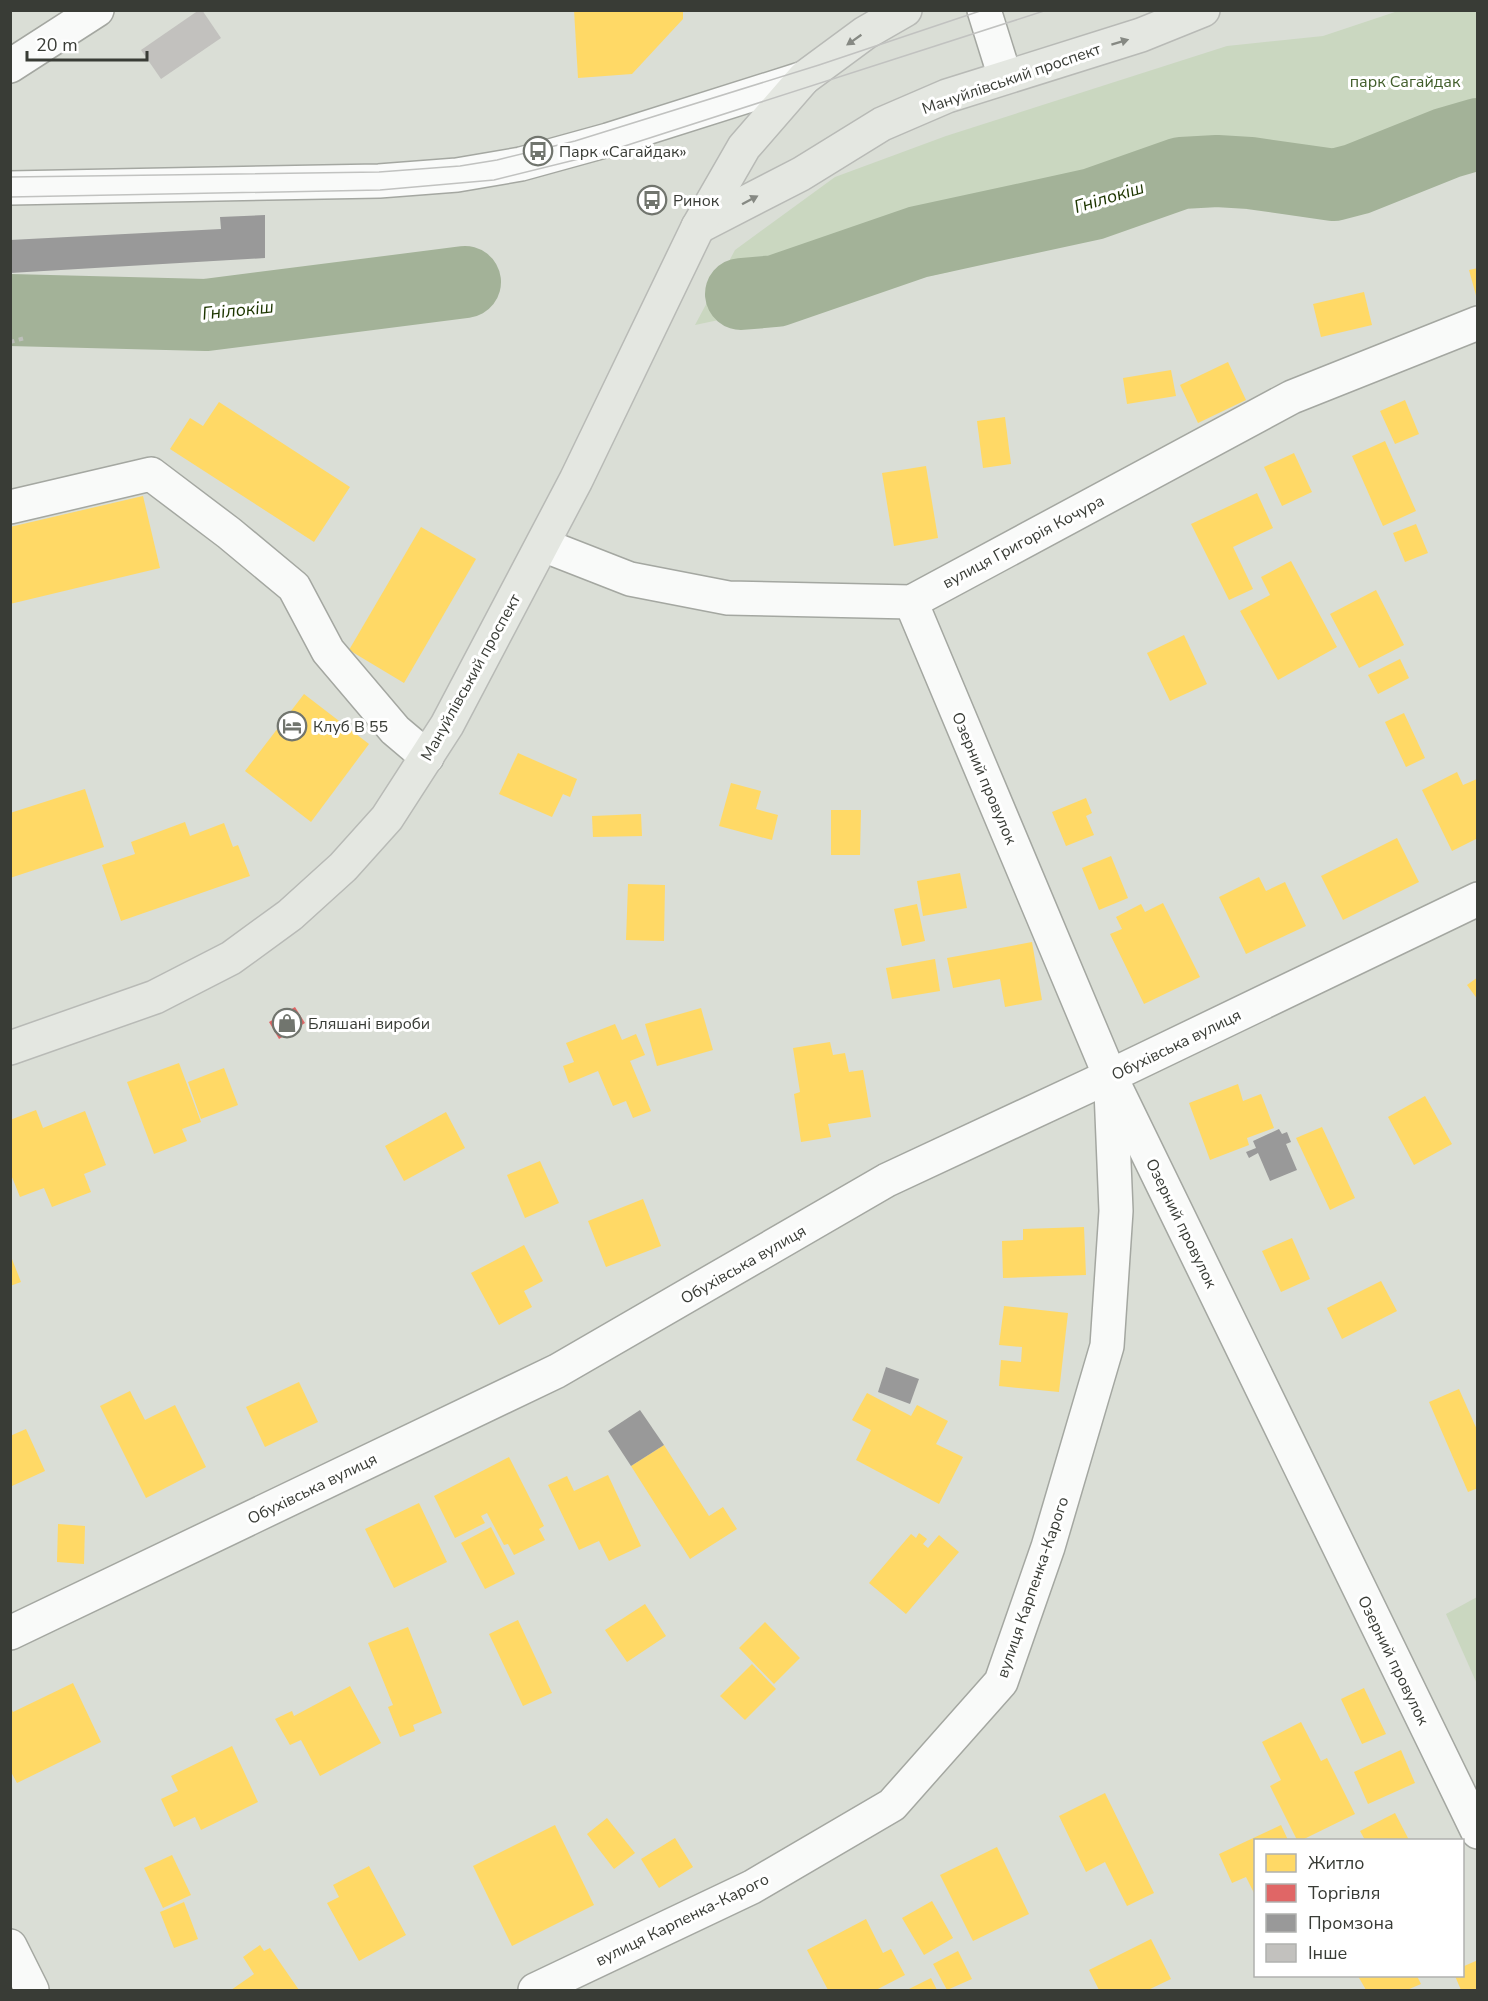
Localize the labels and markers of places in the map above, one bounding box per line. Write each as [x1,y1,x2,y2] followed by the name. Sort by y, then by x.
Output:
[522,135,554,167] bus stop icon: Парк «Сагайдак»
[559,141,687,163] place label: Парк «Сагайдак»
[636,184,668,216] bus stop icon: Ринок
[673,190,720,212] place label: Ринок
[276,710,308,742] hotel icon: Клуб В 55
[313,716,388,738] place label: Клуб В 55
[271,1007,303,1039] shop icon: Бляшані вироби
[308,1013,430,1035] place label: Бляшані вироби

